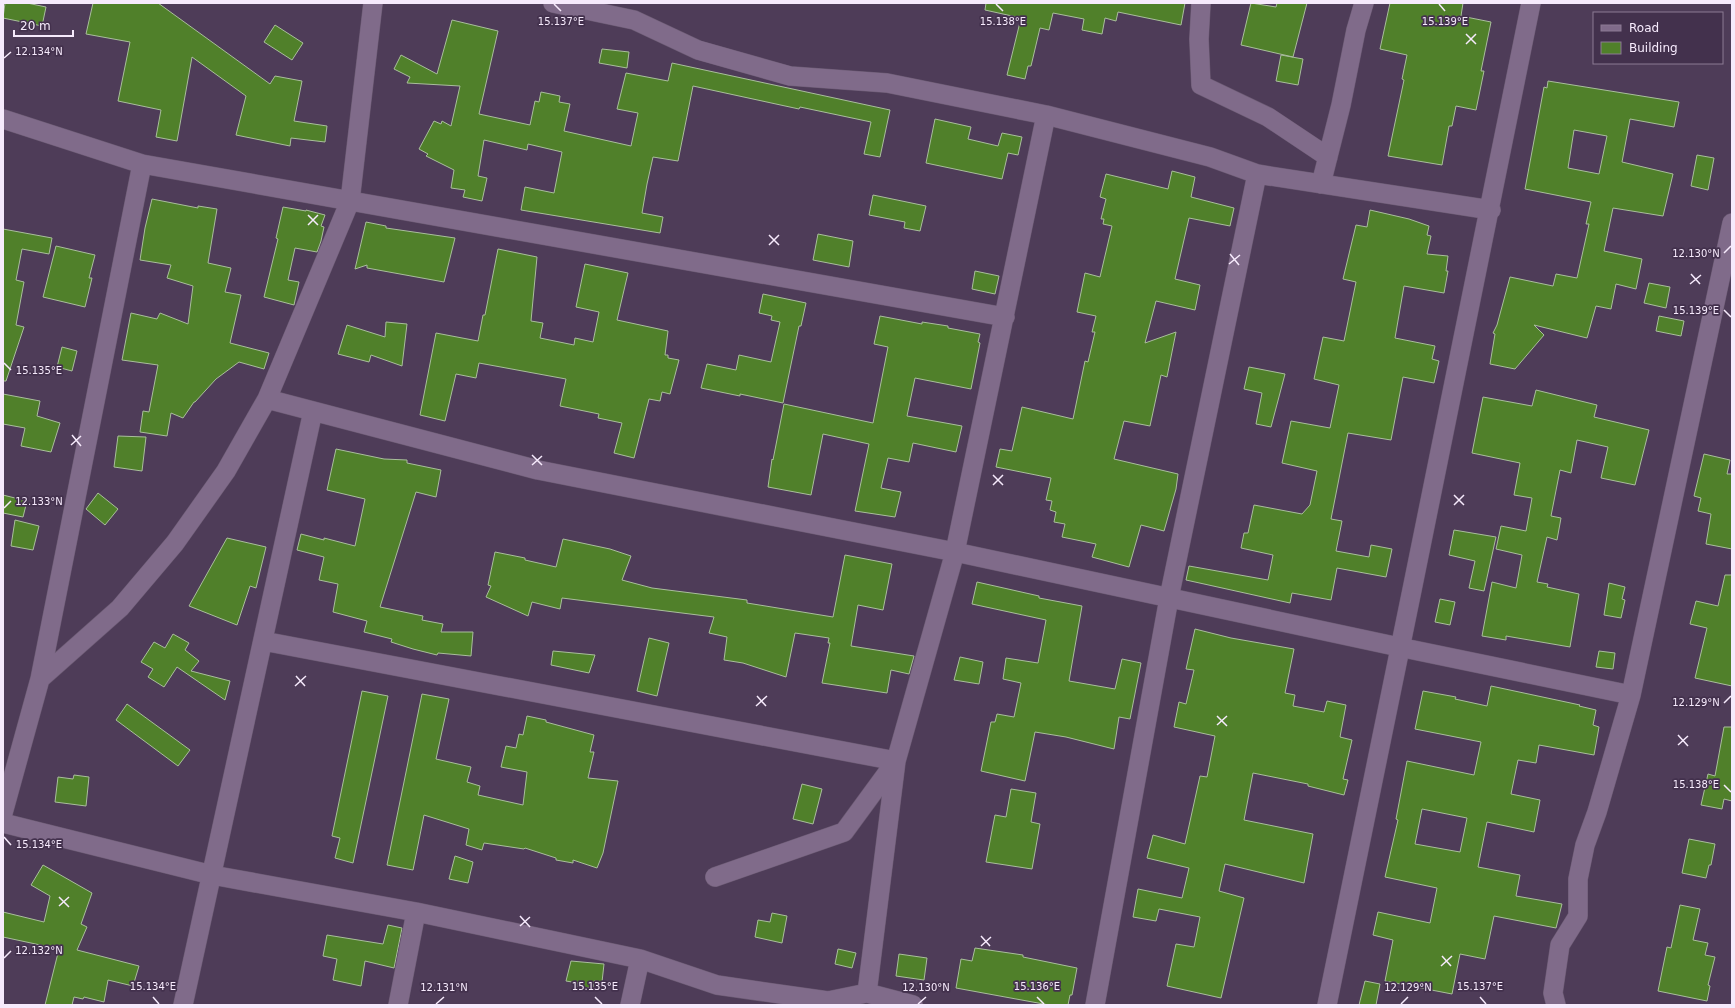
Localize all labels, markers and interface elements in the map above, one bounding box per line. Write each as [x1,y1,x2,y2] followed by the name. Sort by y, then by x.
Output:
[14,12,73,38] scale bar
[1593,12,1723,64] legend
[538,16,584,27] text: 15.137°E
[980,16,1026,27] text: 15.138°E
[1422,16,1468,27] text: 15.139°E
[20,19,51,33] text: 20 m
[1629,21,1659,35] text: Road
[1629,41,1678,55] text: Building
[15,46,63,57] text: 12.134°N
[1672,248,1720,259] text: 12.130°N
[1673,305,1719,316] text: 15.139°E
[16,365,62,376] text: 15.135°E
[15,496,63,507] text: 12.133°N
[1672,697,1720,708] text: 12.129°N
[1673,779,1719,790] text: 15.138°E
[16,839,62,850] text: 15.134°E
[15,945,63,956] text: 12.132°N
[130,981,176,992] text: 15.134°E
[572,981,618,992] text: 15.135°E
[1014,981,1060,992] text: 15.136°E
[1457,981,1503,992] text: 15.137°E
[420,982,468,993] text: 12.131°N
[902,982,950,993] text: 12.130°N
[1384,982,1432,993] text: 12.129°N

